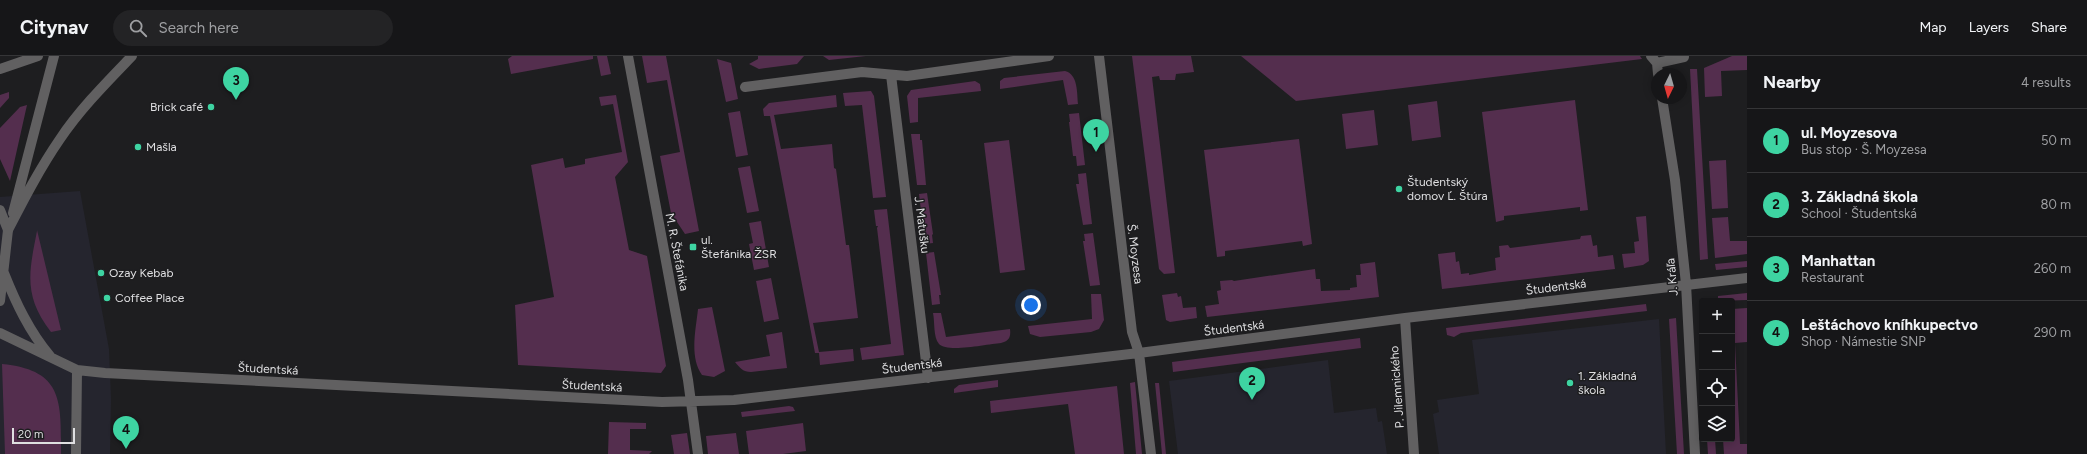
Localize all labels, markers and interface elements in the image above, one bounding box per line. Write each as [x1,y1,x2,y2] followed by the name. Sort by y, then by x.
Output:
[113,10,393,46] search box
[20,16,89,39] text: Citynav
[127,17,149,39] icon: search
[159,19,239,37] text: Search here
[1919,19,1947,36] text: Map
[1969,19,2009,36] text: Layers
[2031,19,2067,36] text: Share
[223,67,249,100] pin: 3
[1651,68,1687,104] north arrow
[1763,72,1821,92] text: Nearby
[2021,75,2071,90] text: 4 results
[150,100,203,114] place label: Brick café
[206,102,216,112] marker: Brick café
[1083,119,1109,152] pin: 1
[1801,124,1897,142] text: ul. Moyzesova
[1773,133,1779,148] text: 1
[2041,133,2071,148] text: 50 m
[146,140,177,154] place label: Mašla
[133,142,143,152] marker: Mašla
[1801,142,1927,157] text: Bus stop · Š. Moyzesa
[1407,175,1488,203] place label: Študentský domov Ľ. Štúra
[1394,184,1404,194] marker: Študentský domov Ľ. Štúra
[1801,188,1918,206] text: 3. Základná škola
[912,196,932,254] street label: J. Matušku
[1772,197,1780,212] text: 2
[2040,197,2071,212] text: 80 m
[1801,206,1917,221] text: School · Študentská
[663,212,691,292] street label: M. R. Štefánika
[1124,223,1146,285] street label: Š. Moyzesa
[701,233,777,261] place label: ul. Štefánika ŽSR
[688,242,698,252] marker: ul. Štefánika ŽSR
[1801,252,1875,270] text: Manhattan
[1663,258,1681,296] street label: J. Kráľa
[1772,261,1780,276] text: 3
[2034,261,2071,276] text: 260 m
[109,266,173,280] place label: Ozay Kebab
[96,268,106,278] marker: Ozay Kebab
[1801,270,1864,285] text: Restaurant
[1525,276,1587,298] street label: Študentská
[115,291,185,305] place label: Coffee Place
[102,293,112,303] marker: Coffee Place
[1021,295,1041,315] your location
[1699,298,1735,442] map controls
[1699,298,1735,334] button: +
[1801,316,1978,334] text: Leštáchovo kníhkupectvo
[1203,317,1265,339] street label: Študentská
[1772,325,1780,340] text: 4
[2034,325,2071,340] text: 290 m
[1699,334,1735,370] button: −
[1801,334,1926,349] text: Shop · Námestie SNP
[1387,345,1407,429] street label: P. Jilemnického
[881,355,943,377] street label: Študentská
[237,360,299,378] street label: Študentská
[1239,367,1265,400] pin: 2
[1578,369,1637,397] place label: 1. Základná škola
[1699,370,1735,406] button: locate
[561,377,623,395] street label: Študentská
[1565,378,1575,388] marker: 1. Základná škola
[1699,406,1735,442] button: layers
[113,416,139,449] pin: 4
[12,426,75,445] scale bar
[18,428,43,441] text: 20 m

